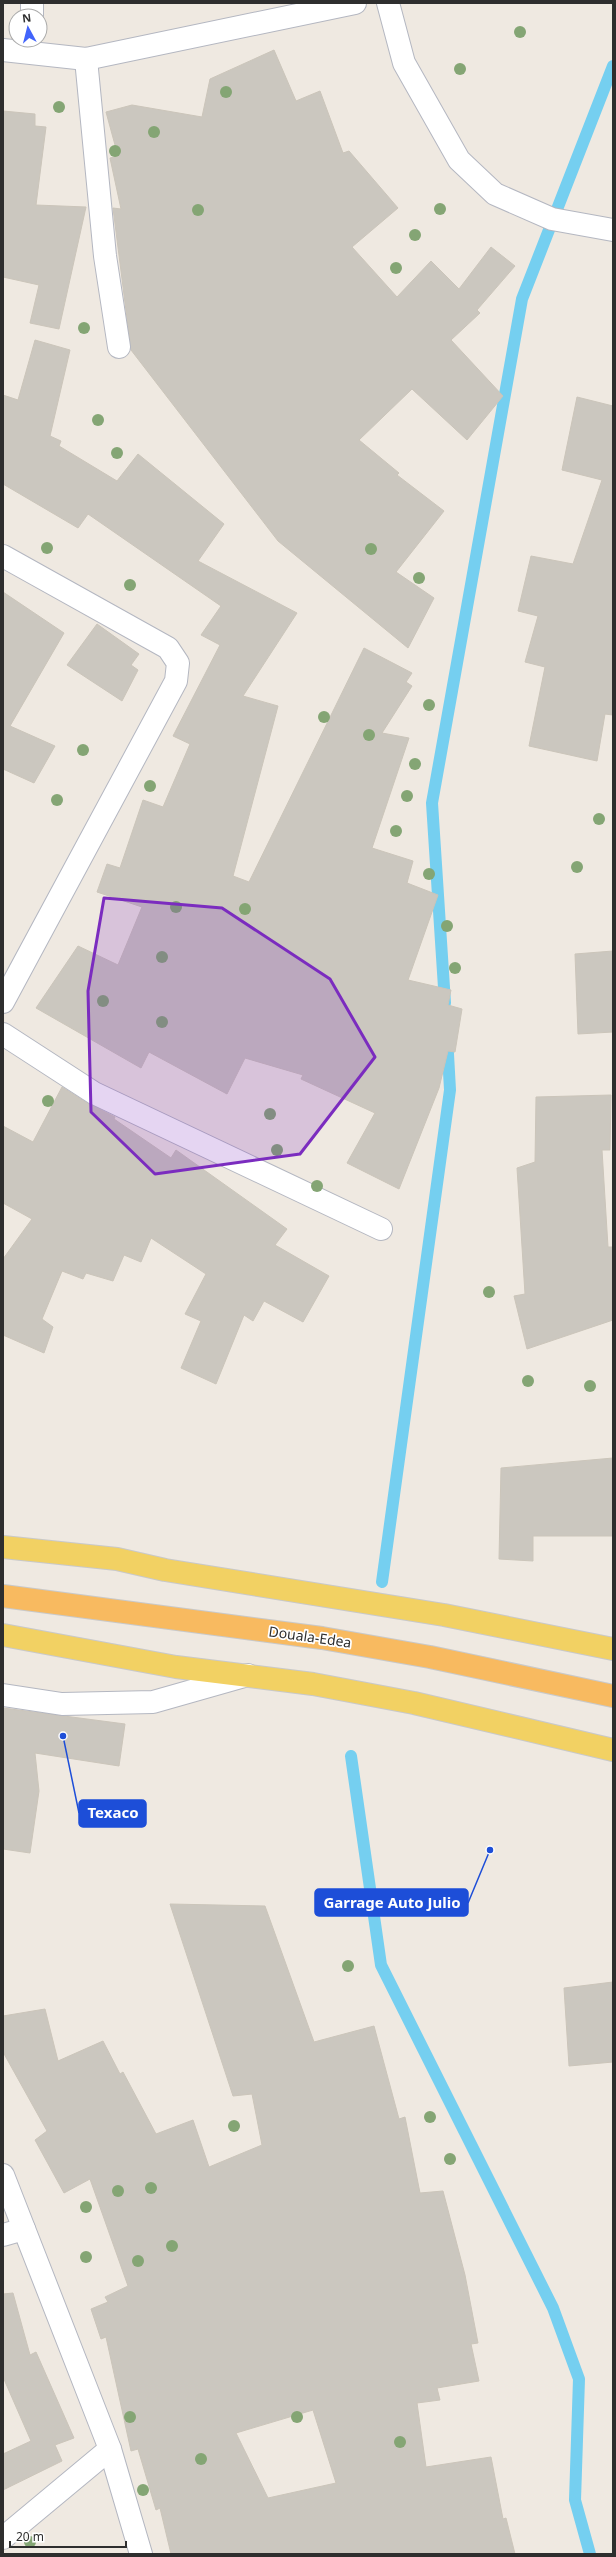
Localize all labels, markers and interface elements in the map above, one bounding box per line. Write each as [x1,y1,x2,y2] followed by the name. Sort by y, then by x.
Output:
[8,8,48,48] north arrow
[21,10,32,26] text: N
[267,1621,353,1652] street label: Douala-Edea
[79,1800,146,1827] callout: Texaco
[87,1802,139,1822] text: Texaco
[315,1889,468,1916] callout: Garrage Auto Julio
[323,1892,461,1912] text: Garrage Auto Julio
[10,2523,126,2549] scale bar
[16,2528,44,2545] text: 20 m

